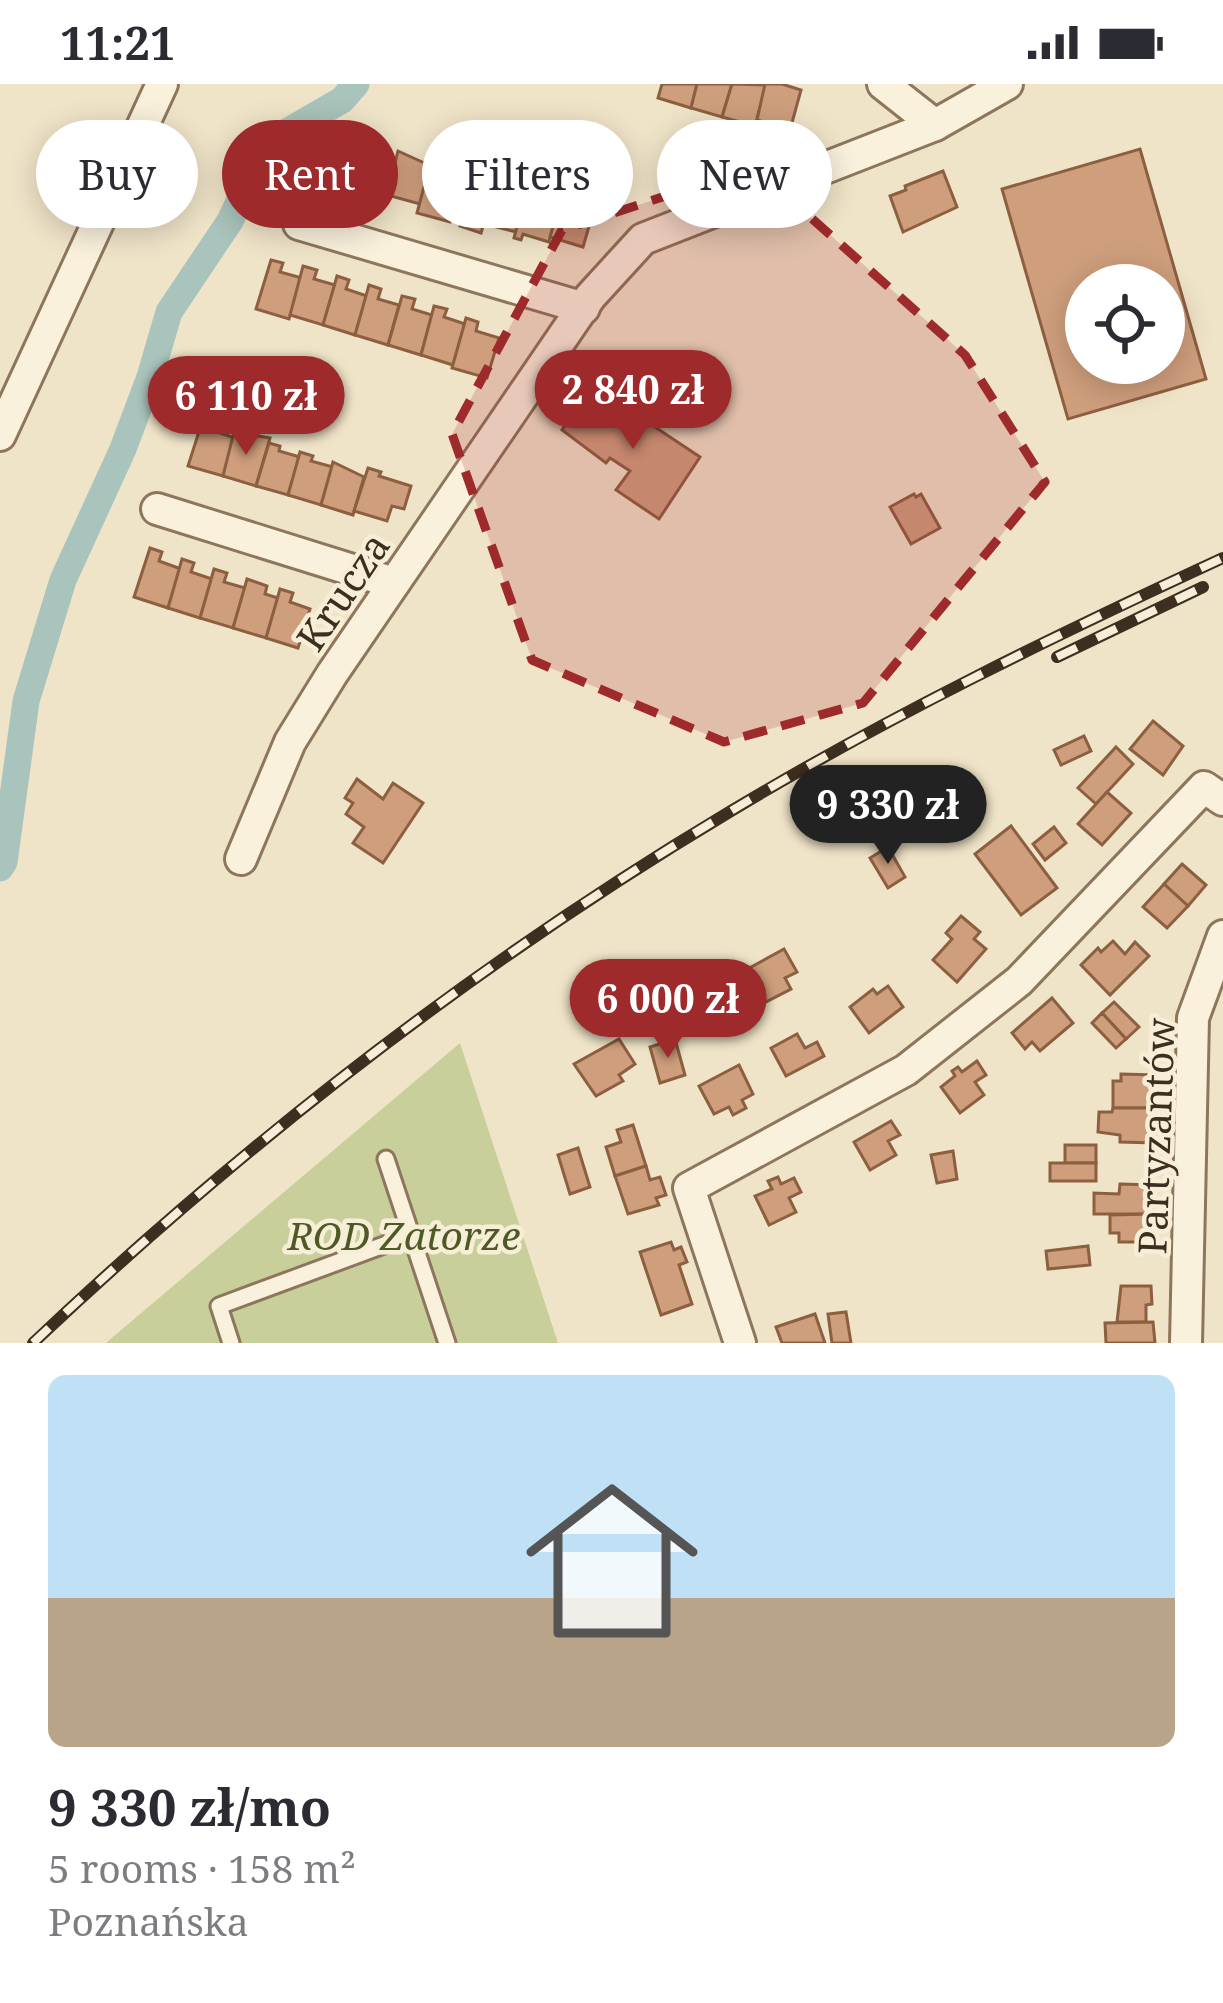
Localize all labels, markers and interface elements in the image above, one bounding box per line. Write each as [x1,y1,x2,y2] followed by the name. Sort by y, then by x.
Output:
[60,12,175,73] text: 11:21
[36,120,198,228] chip: Buy
[222,120,398,228] chip: Rent
[422,120,633,228] chip: Filters
[657,120,832,228] chip: New
[1065,264,1185,384] map controls
[1065,264,1185,384] button: locate
[509,350,757,452] pin: 2 840 zł
[122,356,370,458] pin: 6 110 zł
[562,362,704,415] text: 2 840 zł
[175,368,317,421] text: 6 110 zł
[283,522,401,660] street label: Krucza
[764,765,1012,867] pin: 9 330 zł
[817,777,959,830] text: 9 330 zł
[544,959,792,1061] pin: 6 000 zł
[597,971,739,1024] text: 6 000 zł
[1124,1017,1186,1255] street label: Partyzantów
[287,1208,520,1261] park label: ROD Zatorze
[504,1453,720,1669] icon: home
[48,1771,331,1841] text: 9 330 zł/mo
[48,1841,356,1894] text: 5 rooms · 158 m²
[48,1894,249,1947] text: Poznańska

